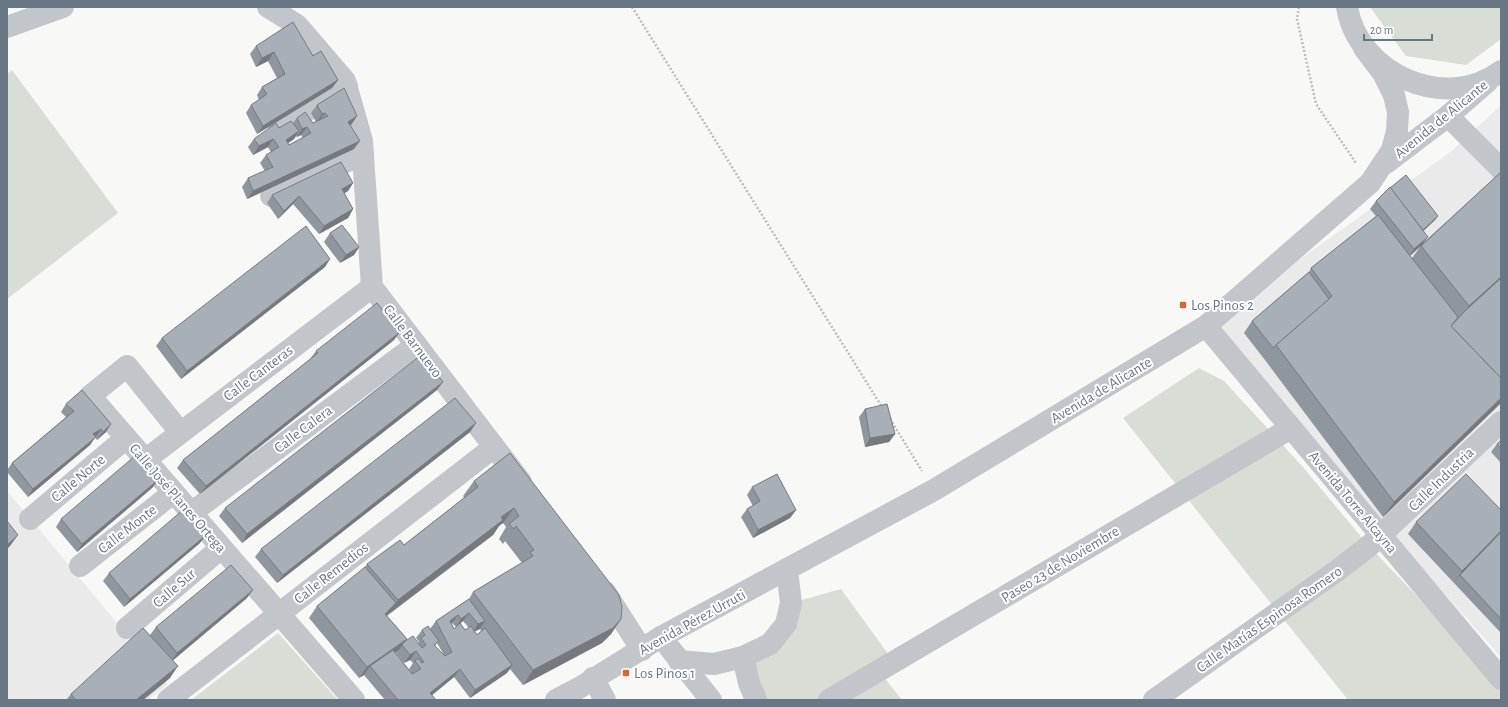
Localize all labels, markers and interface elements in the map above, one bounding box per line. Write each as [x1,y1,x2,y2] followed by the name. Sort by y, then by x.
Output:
[1364,16,1432,42] scale bar
[1370,24,1393,36] text: 20 m
[1392,77,1491,161] street label: Avenida de Alicante
[1191,298,1254,313] place label: Los Pinos 2
[1178,300,1188,310] marker: Los Pinos 2
[380,302,445,381] street label: Calle Barnuevo
[221,343,296,404] street label: Calle Canteras
[1048,354,1154,426] street label: Avenida de Alicante
[271,403,335,456] street label: Calle Calera
[126,441,229,556] street label: Calle José Planes Ortega
[1406,445,1477,514] street label: Calle Industria
[1306,448,1400,556] street label: Avenida Torre Alcayna
[49,452,108,505] street label: Calle Norte
[95,502,159,557] street label: Calle Monte
[999,523,1122,606] street label: Paseo 23 de Noviembre
[291,540,371,607] street label: Calle Remedios
[1194,563,1345,675] street label: Calle Matías Espinosa Romero
[150,566,199,611] street label: Calle Sur
[636,587,748,658] street label: Avenida Pérez Urruti
[634,666,695,681] place label: Los Pinos 1
[621,668,631,678] marker: Los Pinos 1

